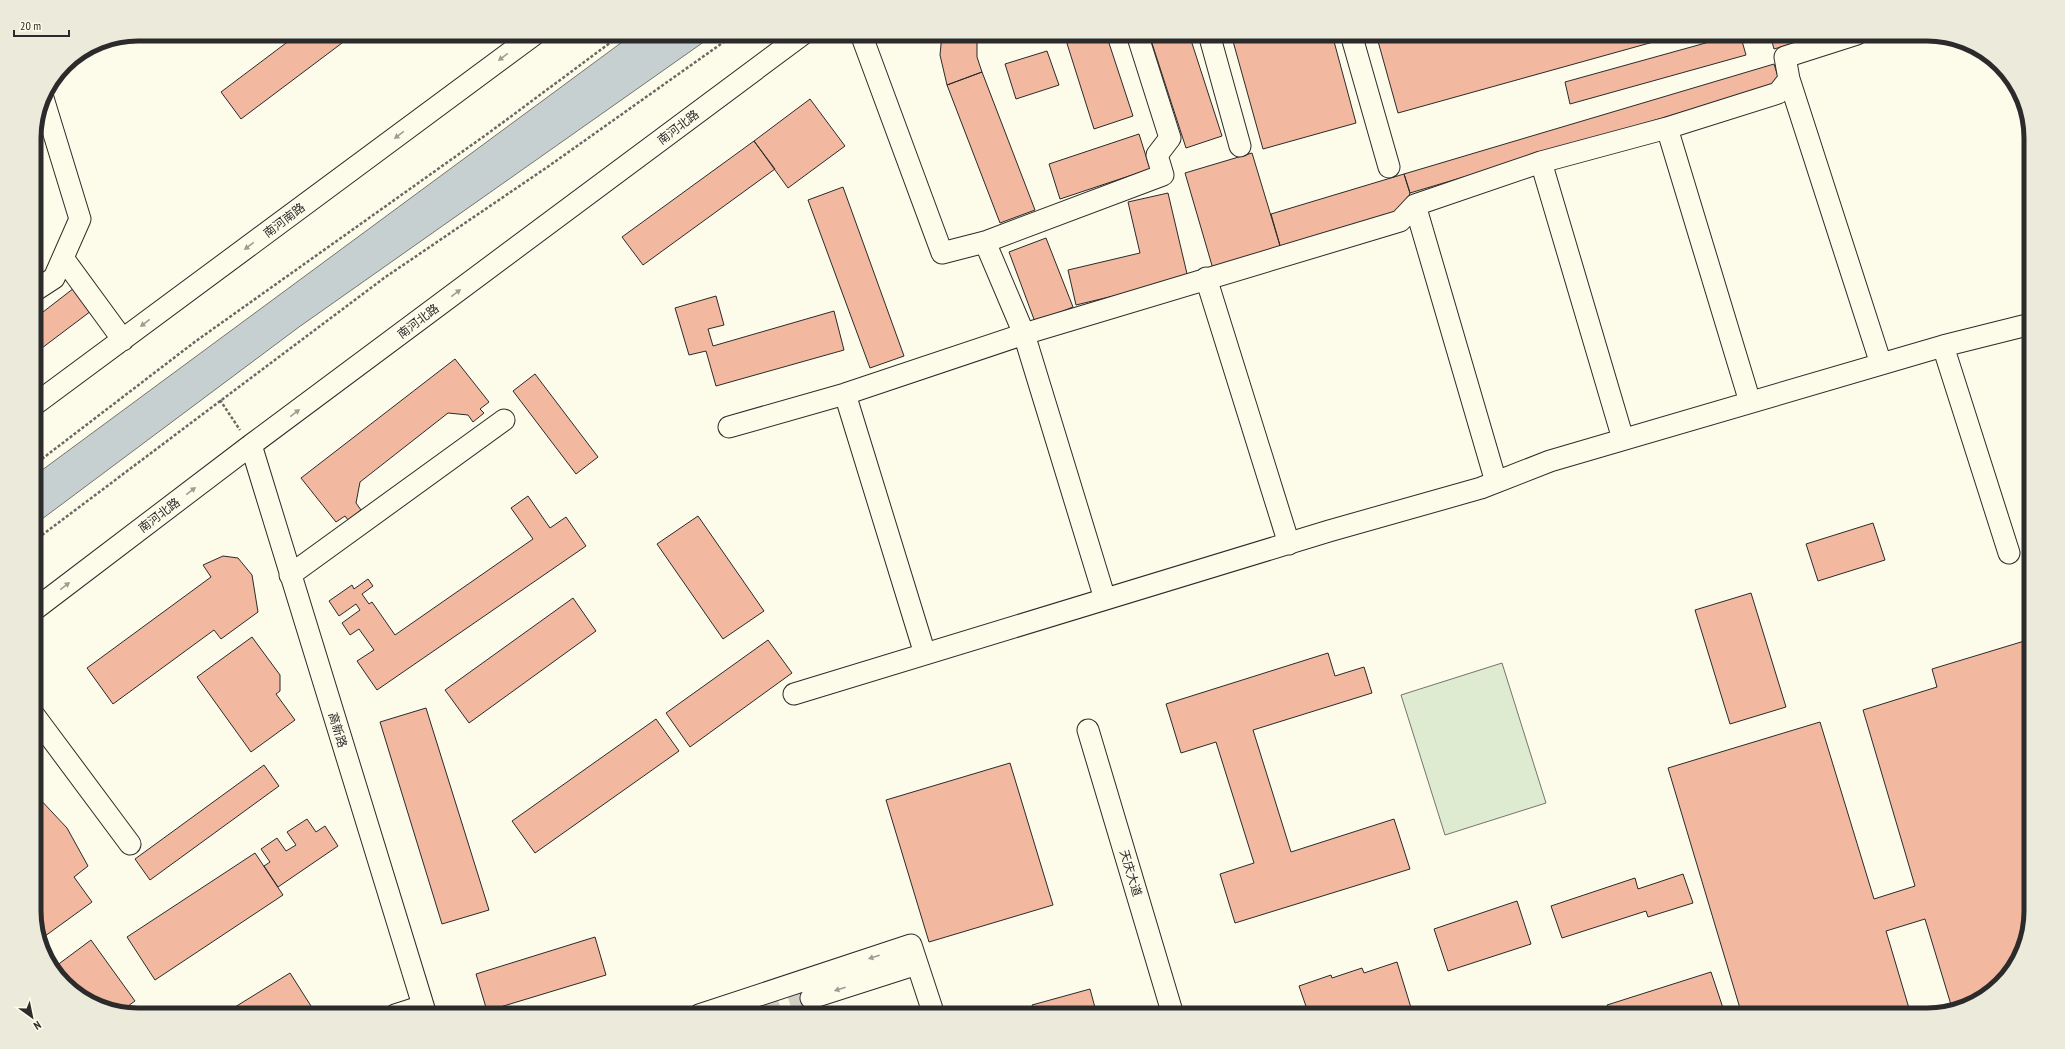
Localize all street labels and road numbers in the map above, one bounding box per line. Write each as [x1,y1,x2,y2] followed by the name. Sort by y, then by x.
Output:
[654,107,702,147] street label: 南河北路
[260,200,308,240] street label: 南河南路
[394,301,442,341] street label: 南河北路
[135,495,183,535] street label: 南河北路
[326,711,350,749] street label: 高新路
[1117,848,1145,898] street label: 天庆大道

